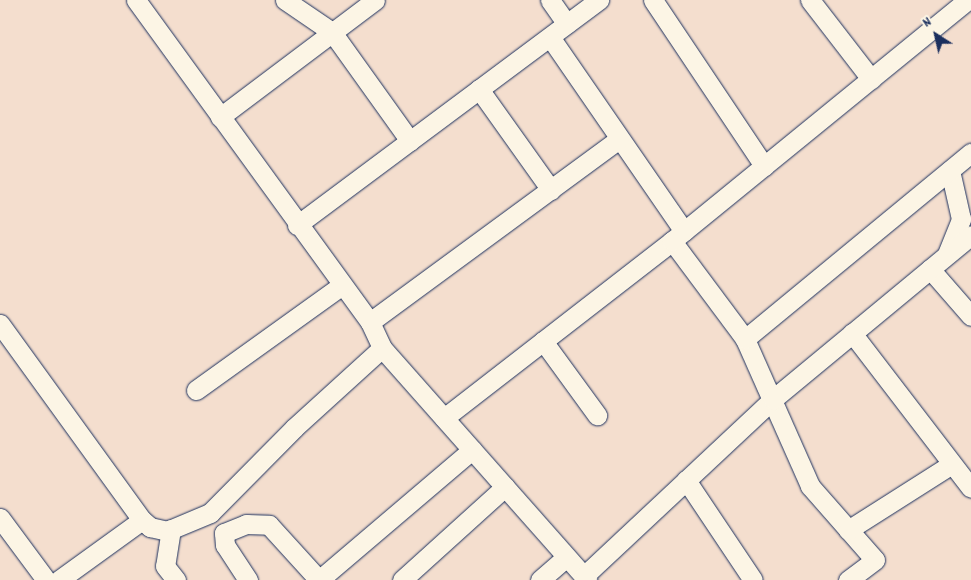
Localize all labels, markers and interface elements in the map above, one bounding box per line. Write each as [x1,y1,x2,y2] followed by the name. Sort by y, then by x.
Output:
[911,10,961,60] north arrow
[919,13,936,33] text: N

